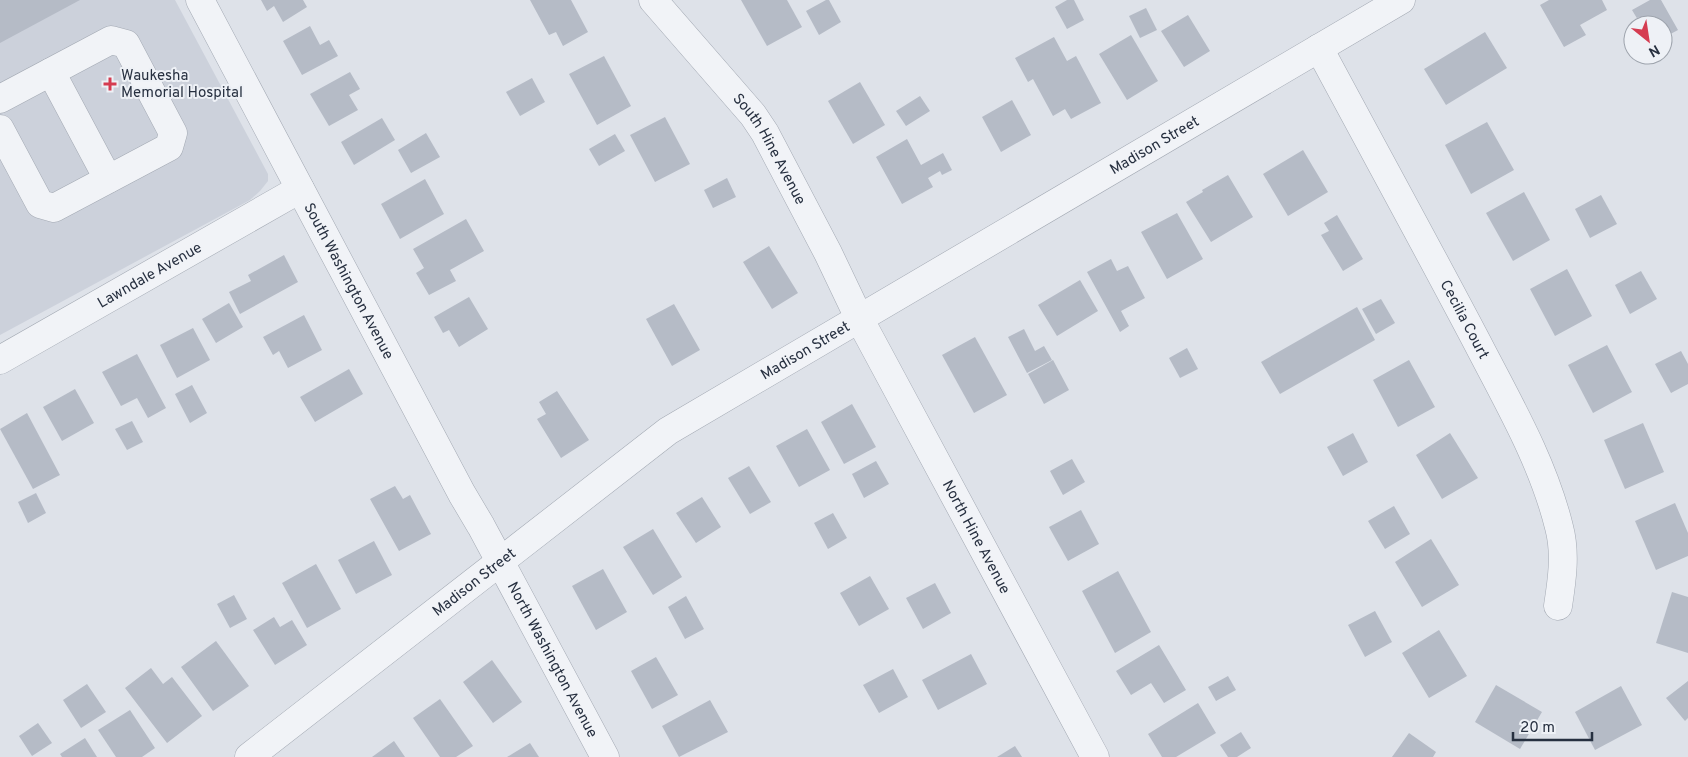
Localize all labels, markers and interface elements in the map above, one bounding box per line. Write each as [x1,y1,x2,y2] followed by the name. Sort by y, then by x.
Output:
[1623,15,1673,65] north arrow
[1645,40,1662,60] text: N
[121,67,243,103] place label: Waukesha Memorial Hospital
[103,77,117,91] marker: Waukesha Memorial Hospital
[728,90,809,209] street label: South Hine Avenue
[1107,113,1203,180] street label: Madison Street
[298,200,397,363] street label: South Washington Avenue
[95,239,206,313] street label: Lawndale Avenue
[1435,277,1492,363] street label: Cecilia Court
[758,318,854,385] street label: Madison Street
[937,477,1014,598] street label: North Hine Avenue
[429,545,520,622] street label: Madison Street
[502,579,601,741] street label: North Washington Avenue
[1513,710,1592,742] scale bar
[1520,719,1555,738] text: 20 m

